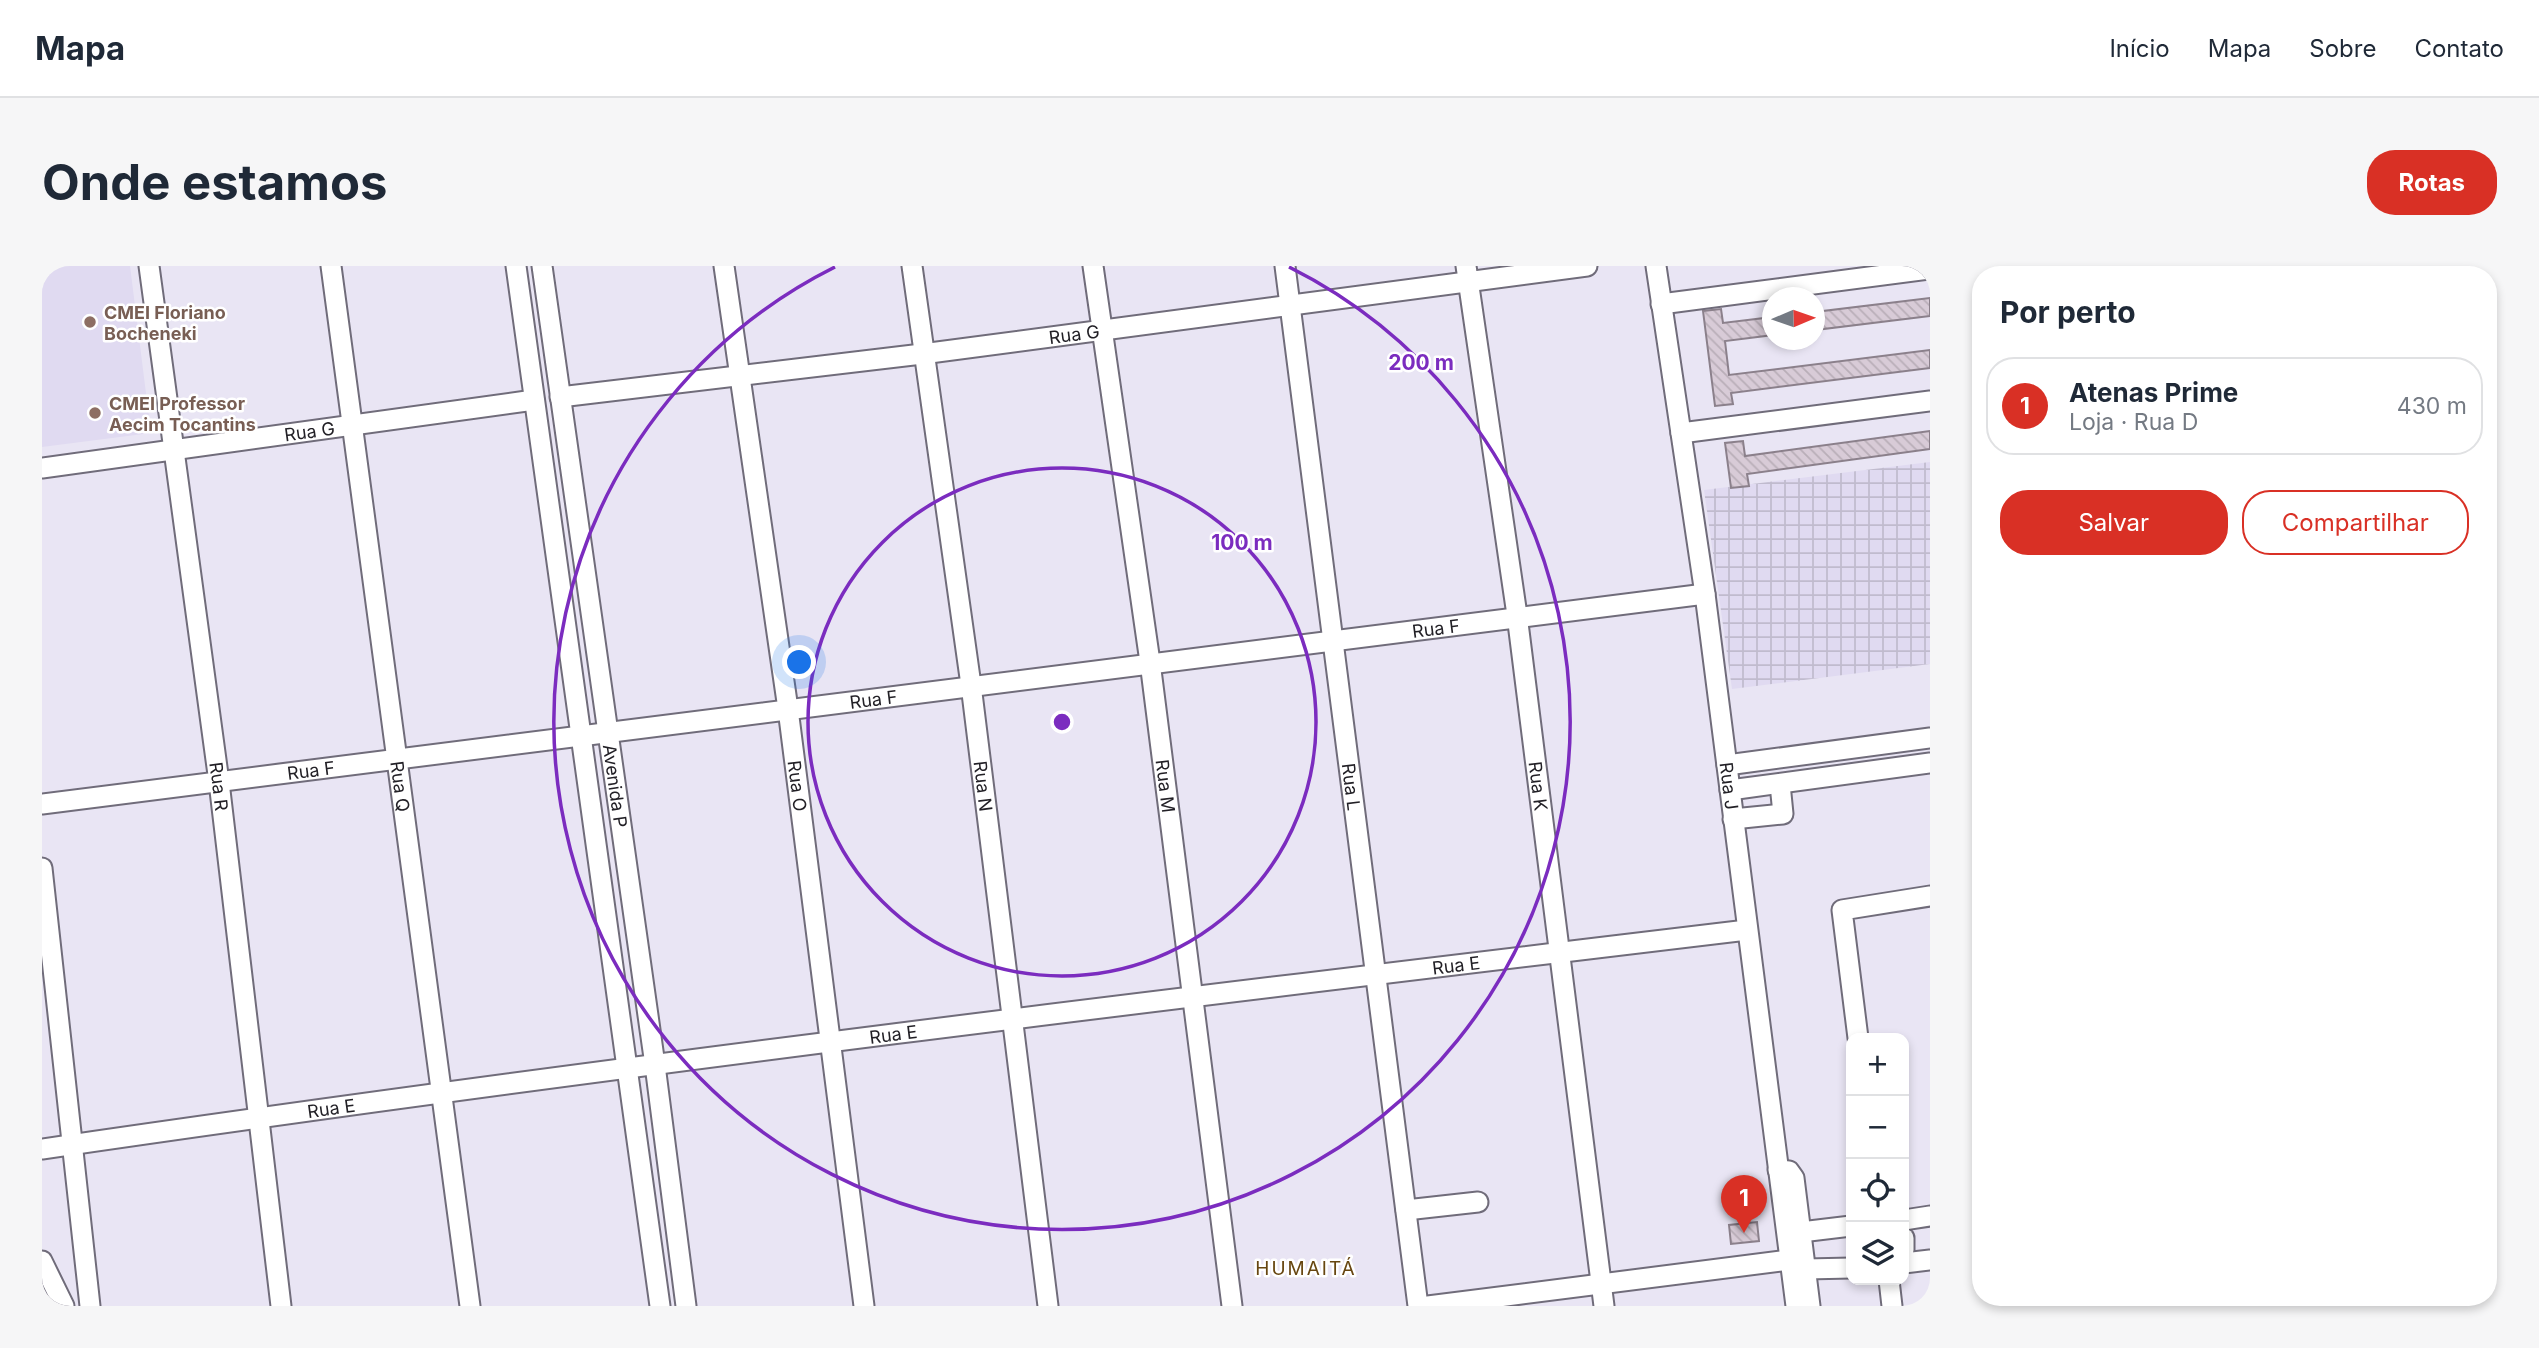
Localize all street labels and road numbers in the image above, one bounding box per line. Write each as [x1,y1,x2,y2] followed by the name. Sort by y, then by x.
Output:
[1048,320,1101,348] street label: Rua G
[283,417,336,445] street label: Rua G
[1411,615,1461,641] street label: Rua F
[848,686,899,712] street label: Rua F
[599,743,632,829] street label: Avenida P
[286,757,336,783] street label: Rua F
[1152,758,1180,814] street label: Rua M
[784,759,811,812] street label: Rua O
[387,760,414,813] street label: Rua Q
[970,760,997,813] street label: Rua N
[1525,760,1552,812] street label: Rua K
[206,761,233,812] street label: Rua R
[1716,761,1743,811] street label: Rua J
[1338,762,1365,812] street label: Rua L
[1431,952,1481,978] street label: Rua E
[868,1021,918,1047] street label: Rua E
[306,1094,356,1122] street label: Rua E

